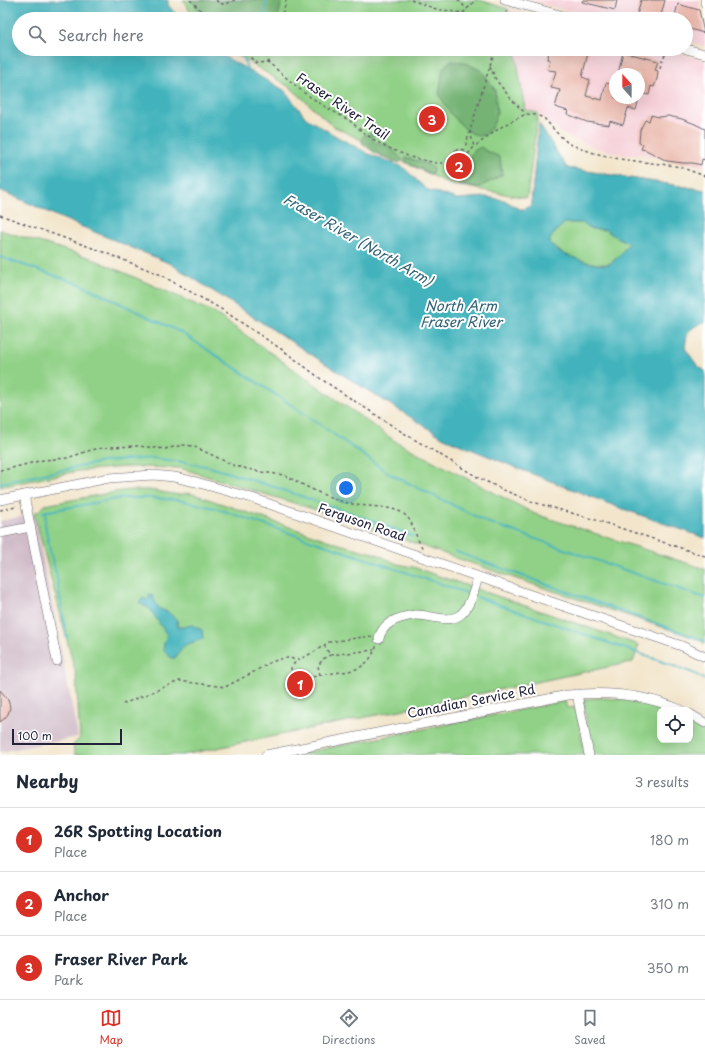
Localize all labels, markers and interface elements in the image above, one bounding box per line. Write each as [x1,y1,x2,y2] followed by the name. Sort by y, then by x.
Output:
[12,12,693,56] search box
[26,23,48,45] icon: search
[58,23,144,46] text: Search here
[293,67,394,144] street label: Fraser River Trail
[609,68,645,104] north arrow
[419,104,445,134] pin: 3
[446,151,472,181] pin: 2
[280,188,438,292] water label: Fraser River (North Arm)
[420,295,504,332] water label: North Arm Fraser River
[336,478,356,498] your location
[316,498,409,545] street label: Ferguson Road
[287,669,313,699] pin: 1
[405,679,537,722] street label: Canadian Service Rd
[657,707,693,743] map controls
[657,707,693,743] button: locate
[12,727,122,746] scale bar
[18,727,52,744] text: 100 m
[16,768,78,794] text: Nearby
[635,772,689,791] text: 3 results
[54,819,222,842] text: 26R Spotting Location
[26,830,32,849] text: 1
[650,830,689,849] text: 180 m
[54,842,87,861] text: Place
[54,883,109,906] text: Anchor
[24,894,34,913] text: 2
[650,894,689,913] text: 310 m
[54,906,87,925] text: Place
[54,947,188,970] text: Fraser River Park
[25,958,33,977] text: 3
[647,958,689,977] text: 350 m
[54,970,83,989] text: Park
[99,1007,123,1048] tab: Map
[322,1007,375,1048] tab: Directions
[574,1007,606,1048] tab: Saved

